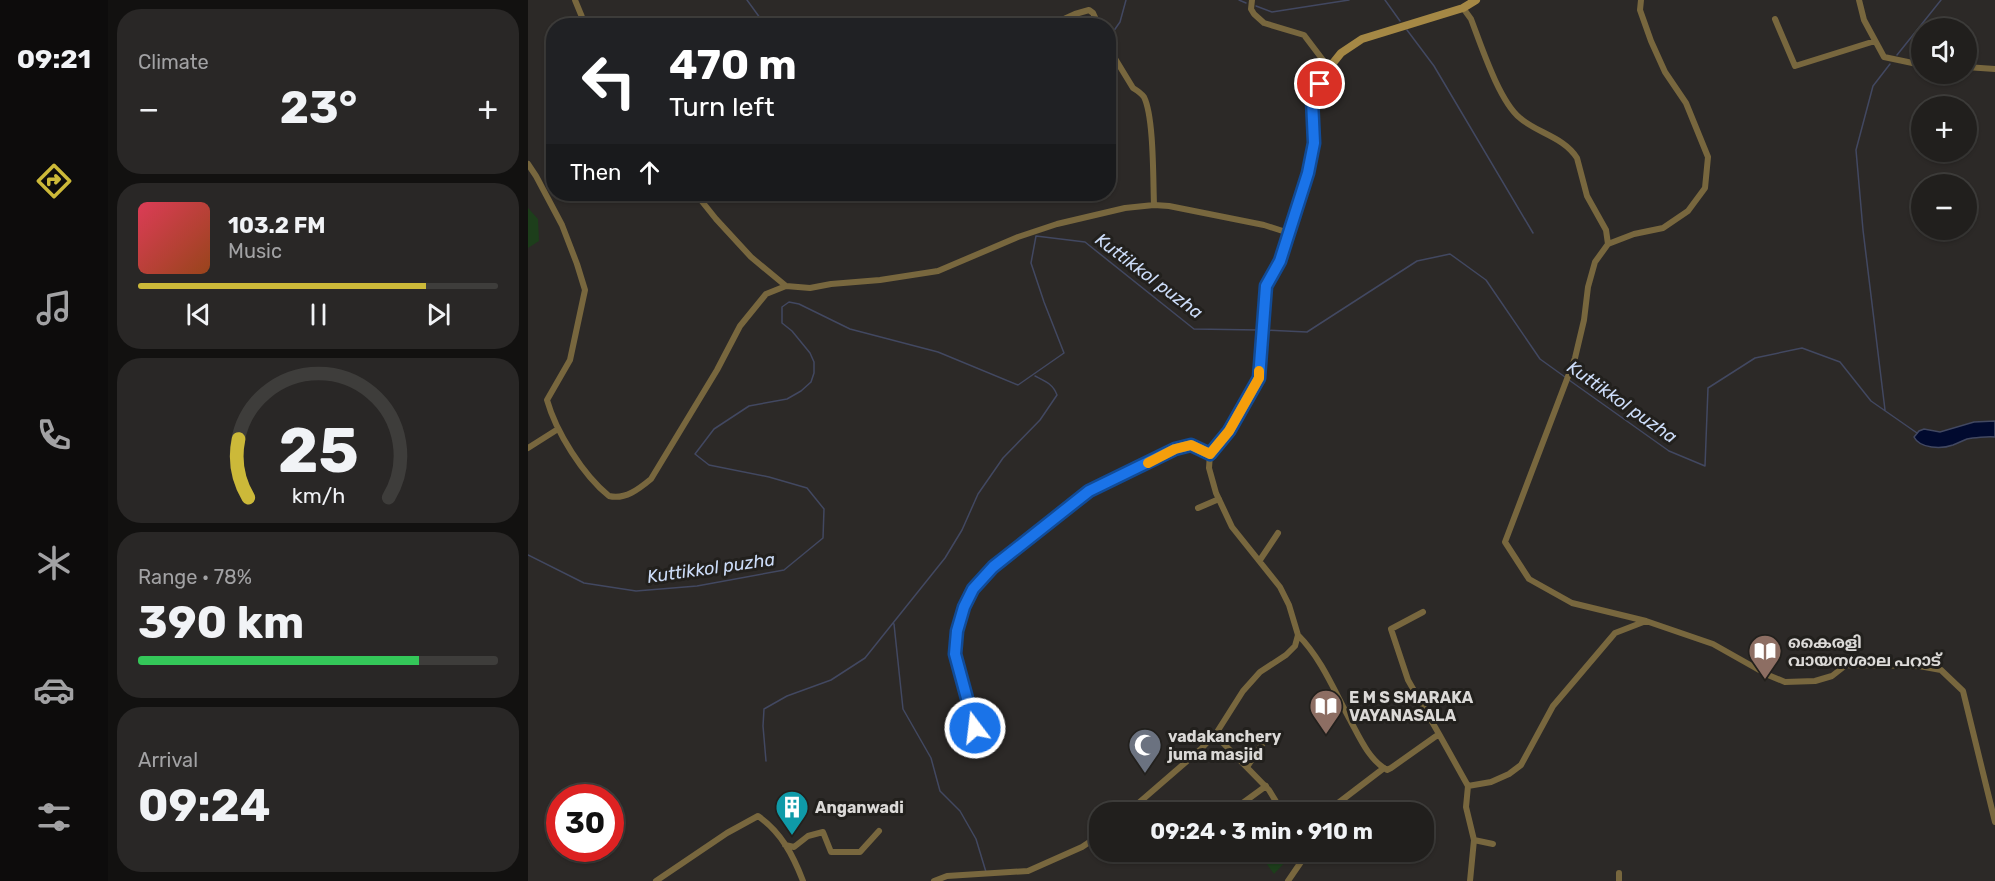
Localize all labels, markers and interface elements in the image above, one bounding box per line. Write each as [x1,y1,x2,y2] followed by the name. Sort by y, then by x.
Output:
[1911,18,1977,240] map controls
[1911,18,1977,84] button: sound
[669,40,797,90] text: 470 m
[570,42,648,120] icon: left
[17,43,91,75] text: 09:21
[138,50,209,74] text: Climate
[1294,58,1345,109] pin
[1303,67,1336,100] icon: arrive
[280,81,357,134] text: 23°
[138,89,159,128] text: −
[477,89,498,128] text: +
[669,91,774,123] text: Turn left
[1911,96,1977,162] button: +
[633,156,666,189] icon: ahead
[570,159,621,186] text: Then
[33,160,75,202] icon: directions
[1911,174,1977,240] button: −
[228,212,325,239] text: 103.2 FM
[1091,228,1207,324] water label: Kuttikkol puzha
[228,239,282,263] text: Music
[33,287,75,329] icon: music
[182,298,215,331] icon: previous
[302,298,335,331] icon: pause
[422,298,455,331] icon: next
[1563,356,1681,448] water label: Kuttikkol puzha
[33,414,75,456] icon: phone
[278,414,358,488] text: 25
[291,483,345,508] text: km/h
[33,542,75,584] icon: climate
[646,548,777,588] water label: Kuttikkol puzha
[138,565,252,589] text: Range · 78%
[138,596,304,649] text: 390 km
[1747,633,1783,680] library icon: കൈരളി വായനശാല പറാട്
[1788,633,1943,670] place label: കൈരളി വായനശാല പറാട്
[33,669,75,711] icon: car
[1308,688,1344,735] library icon: E M S SMARAKA VAYANASALA
[1349,688,1474,725] place label: E M S SMARAKA VAYANASALA
[943,696,1007,760] position arrow
[1127,727,1163,774] mosque icon: vadakanchery juma masjid
[1167,727,1282,764] place label: vadakanchery juma masjid
[138,748,198,772] text: Arrival
[138,779,270,832] text: 09:24
[546,784,624,862] speed limit sign: 30
[774,789,810,836] building icon: Anganwadi
[33,796,75,838] icon: filters
[815,798,904,817] place label: Anganwadi
[1150,818,1373,845] text: 09:24 · 3 min · 910 m

